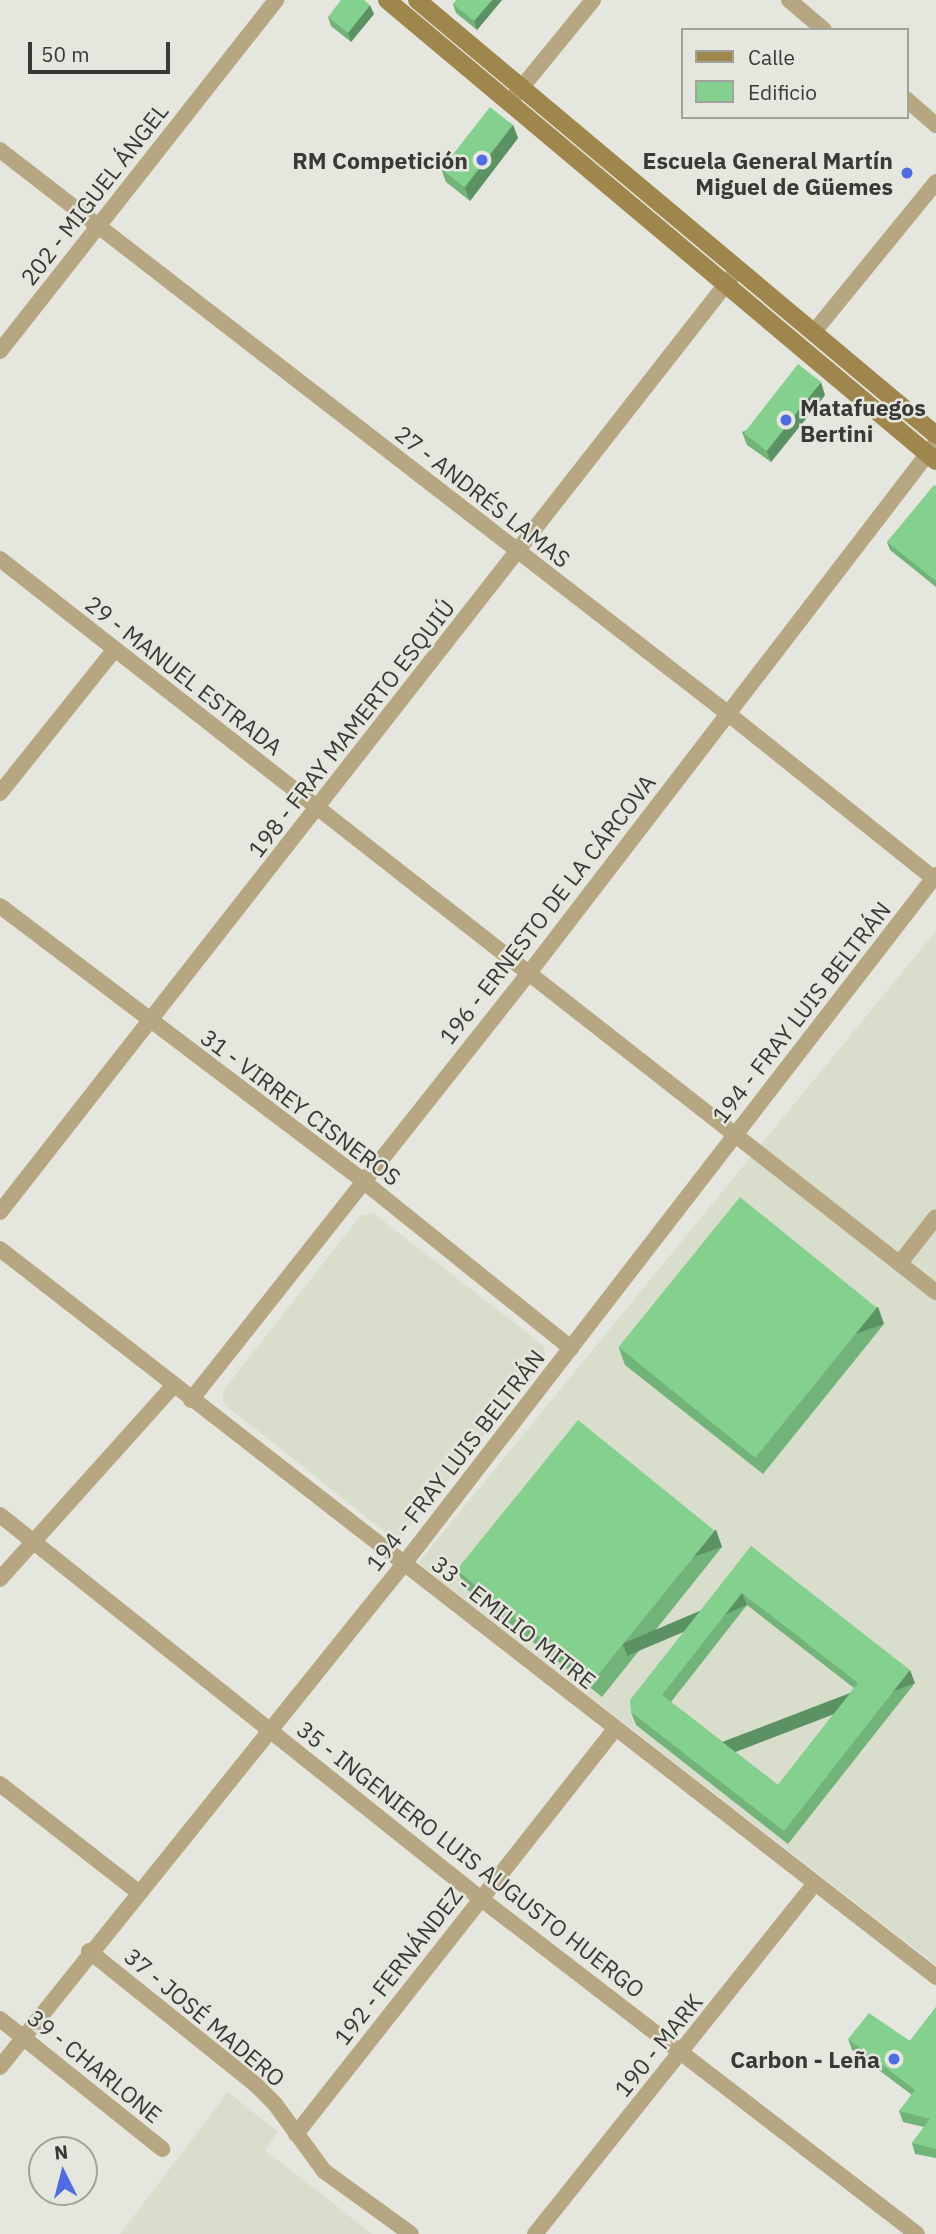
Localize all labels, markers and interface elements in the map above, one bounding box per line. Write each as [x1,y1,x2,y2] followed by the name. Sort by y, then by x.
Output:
[32,28,173,72] scale bar
[680,28,908,119] legend
[41,40,90,68] text: 50 m
[748,43,795,71] text: Calle
[748,78,817,106] text: Edificio
[14,98,174,290] street label: 202 - MIGUEL ÁNGEL
[292,146,468,174] place label: RM Competición
[642,146,893,200] place label: Escuela General Martín Miguel de Güemes
[474,152,490,168] marker: RM Competición
[899,165,915,181] marker: Escuela General Martín Miguel de Güemes
[800,393,926,447] place label: Matafuegos Bertini
[778,412,794,428] marker: Matafuegos Bertini
[390,419,576,573] street label: 27 - ANDRÉS LAMAS
[80,590,288,760] street label: 29 - MANUEL ESTRADA
[242,594,460,862] street label: 198 - FRAY MAMERTO ESQUIÚ
[433,769,661,1049] street label: 196 - ERNESTO DE LA CÁRCOVA
[706,896,896,1128] street label: 194 - FRAY LUIS BELTRÁN
[196,1023,406,1191] street label: 31 - VIRREY CISNEROS
[360,1344,550,1576] street label: 194 - FRAY LUIS BELTRÁN
[427,1549,601,1695] street label: 33 - EMILIO MITRE
[292,1715,650,2003] street label: 35 - INGENIERO LUIS AUGUSTO HUERGO
[328,1882,468,2050] street label: 192 - FERNÁNDEZ
[119,1942,291,2092] street label: 37 - JOSÉ MADERO
[608,1988,708,2102] street label: 190 - MARK
[22,2004,168,2128] street label: 39 - CHARLONE
[730,2045,880,2073] place label: Carbon - Leña
[886,2051,902,2067] marker: Carbon - Leña
[28,2136,98,2206] north arrow
[53,2139,69,2165] text: N

